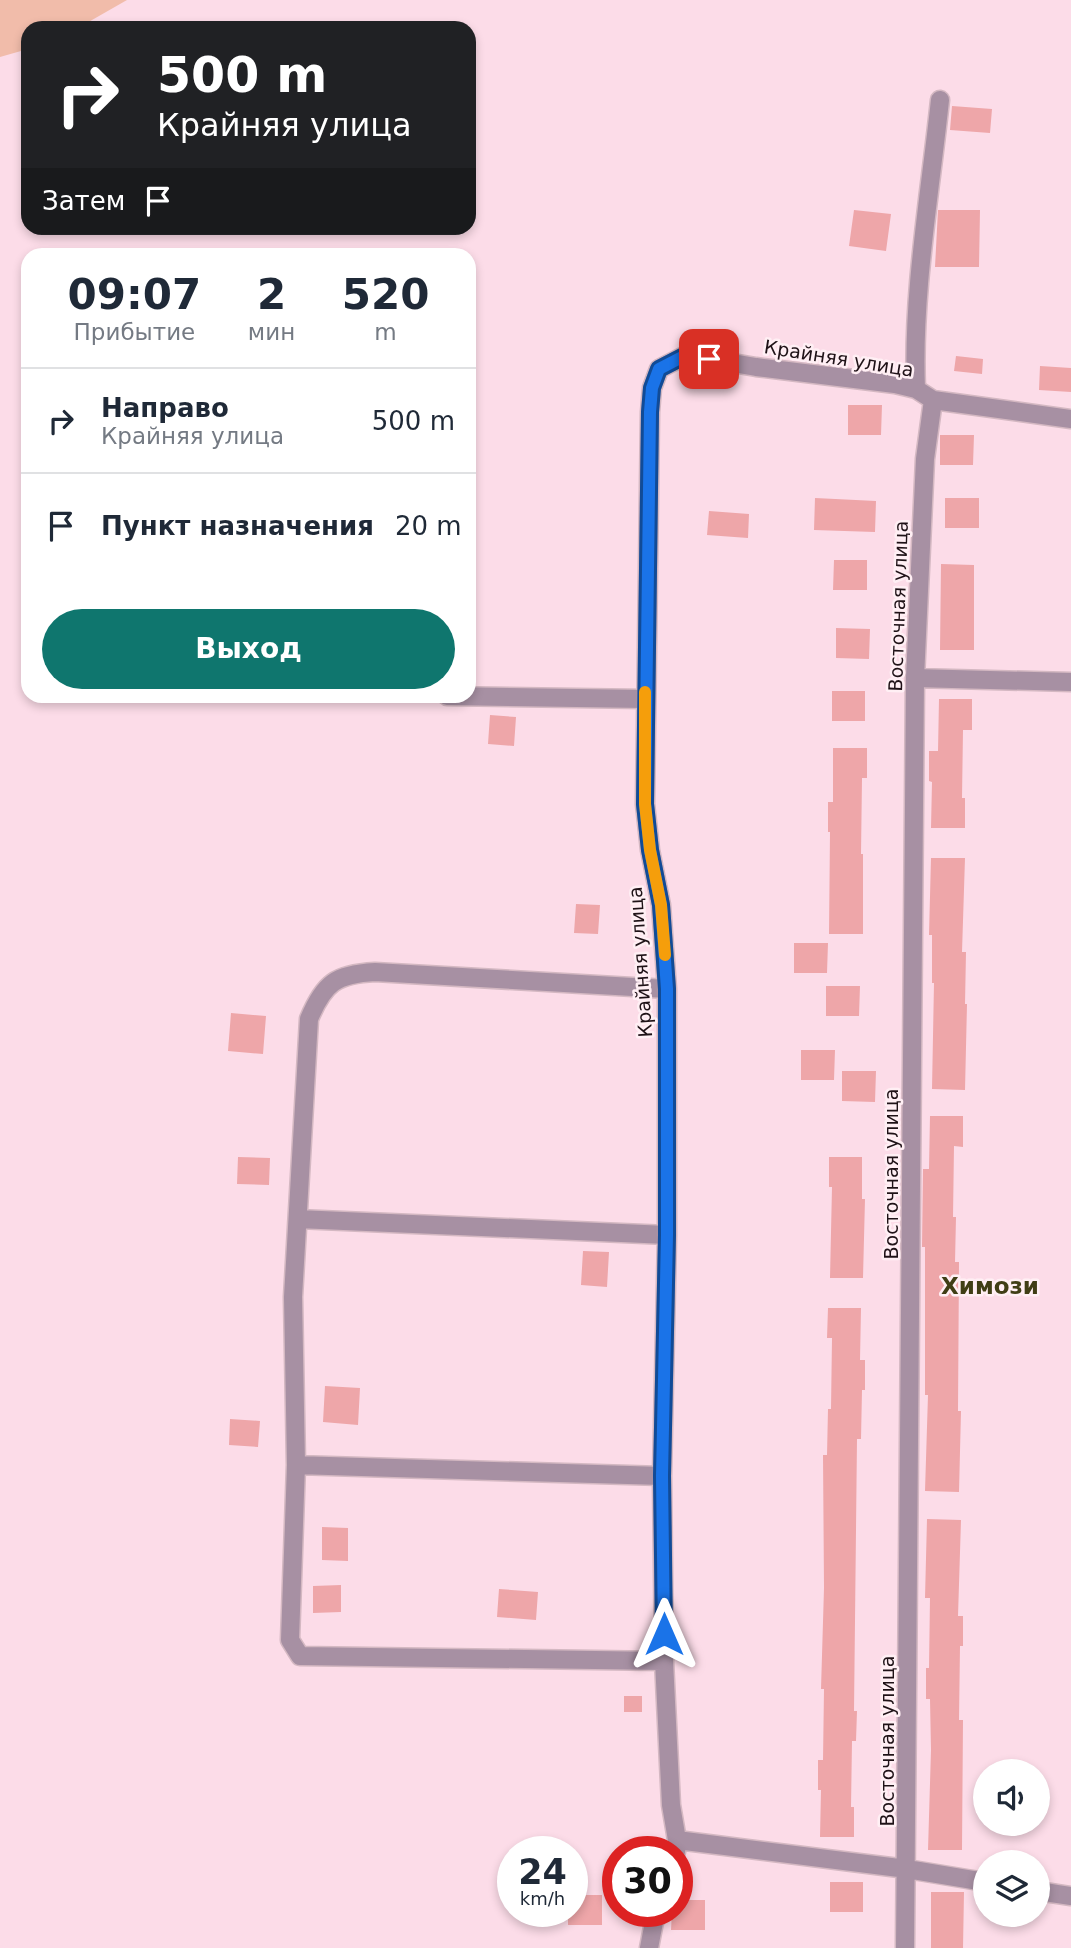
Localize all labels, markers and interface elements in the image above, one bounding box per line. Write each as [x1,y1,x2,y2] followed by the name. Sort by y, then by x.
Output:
[157,47,327,104] text: 500 m
[42,49,133,140] icon: right
[157,106,412,144] text: Крайняя улица
[139,182,177,220] icon: arrive
[42,186,125,216] text: Затем
[68,270,201,319] text: 09:07
[257,270,286,319] text: 2
[342,270,429,319] text: 520
[74,319,195,345] text: Прибытие
[248,319,295,345] text: мин
[374,319,397,345] text: m
[679,329,739,389] pin
[763,335,915,381] street label: Крайняя улица
[690,340,728,378] icon: arrive
[101,393,229,423] text: Направо
[42,402,80,440] icon: right
[372,406,455,436] text: 500 m
[101,423,284,449] text: Крайняя улица
[42,507,80,545] icon: arrive
[101,511,374,541] text: Пункт назначения
[395,511,462,541] text: 20 m
[884,520,912,692] street label: Восточная улица
[42,609,455,689] button: Выход
[624,886,656,1038] street label: Крайняя улица
[880,1089,902,1259] street label: Восточная улица
[941,1273,1039,1299] district label: Химози
[627,1597,701,1671] position arrow
[876,1656,898,1826] street label: Восточная улица
[973,1759,1050,1927] map controls
[973,1759,1050,1836] button: sound
[602,1836,693,1927] speed limit sign: 30
[973,1850,1050,1927] button: layers
[518,1852,567,1892] text: 24
[520,1888,565,1909] text: km/h

